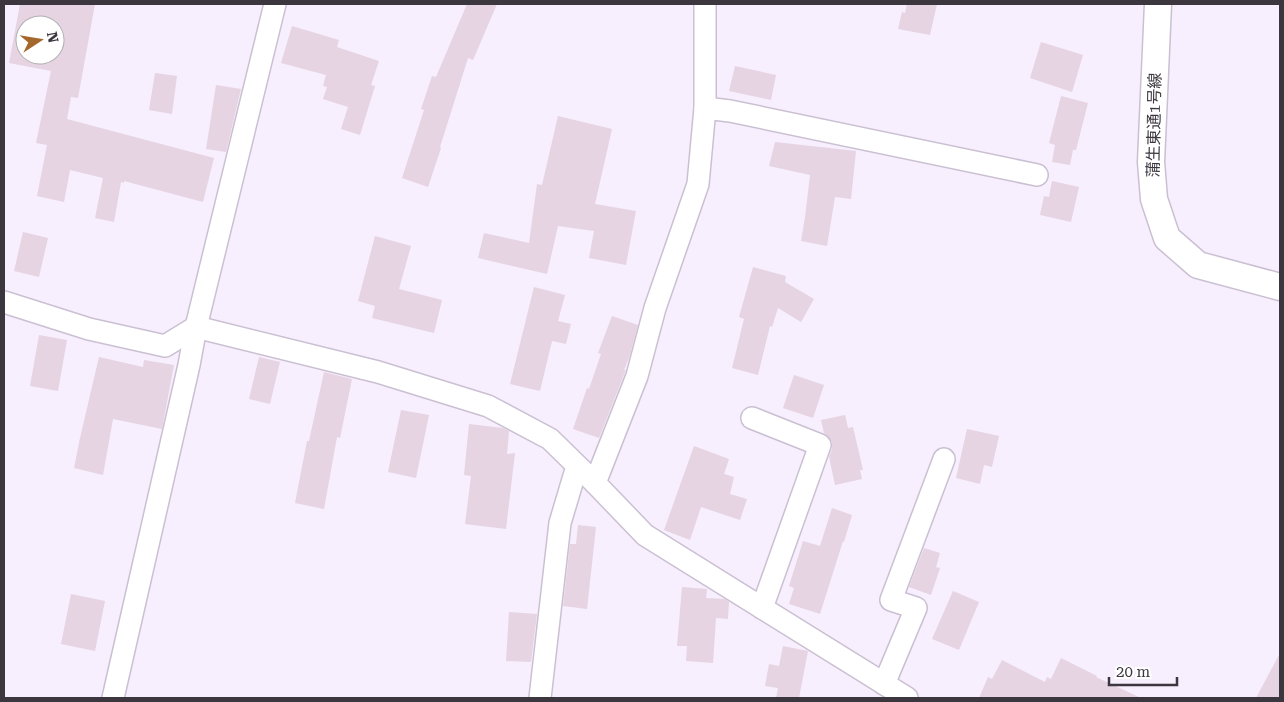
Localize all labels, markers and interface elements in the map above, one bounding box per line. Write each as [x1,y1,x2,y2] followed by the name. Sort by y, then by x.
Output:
[15,15,65,65] north arrow
[44,30,62,44] text: N
[1144,72,1164,178] street label: 蒲生東通1号線
[1109,654,1176,686] scale bar
[1116,663,1151,681] text: 20 m

